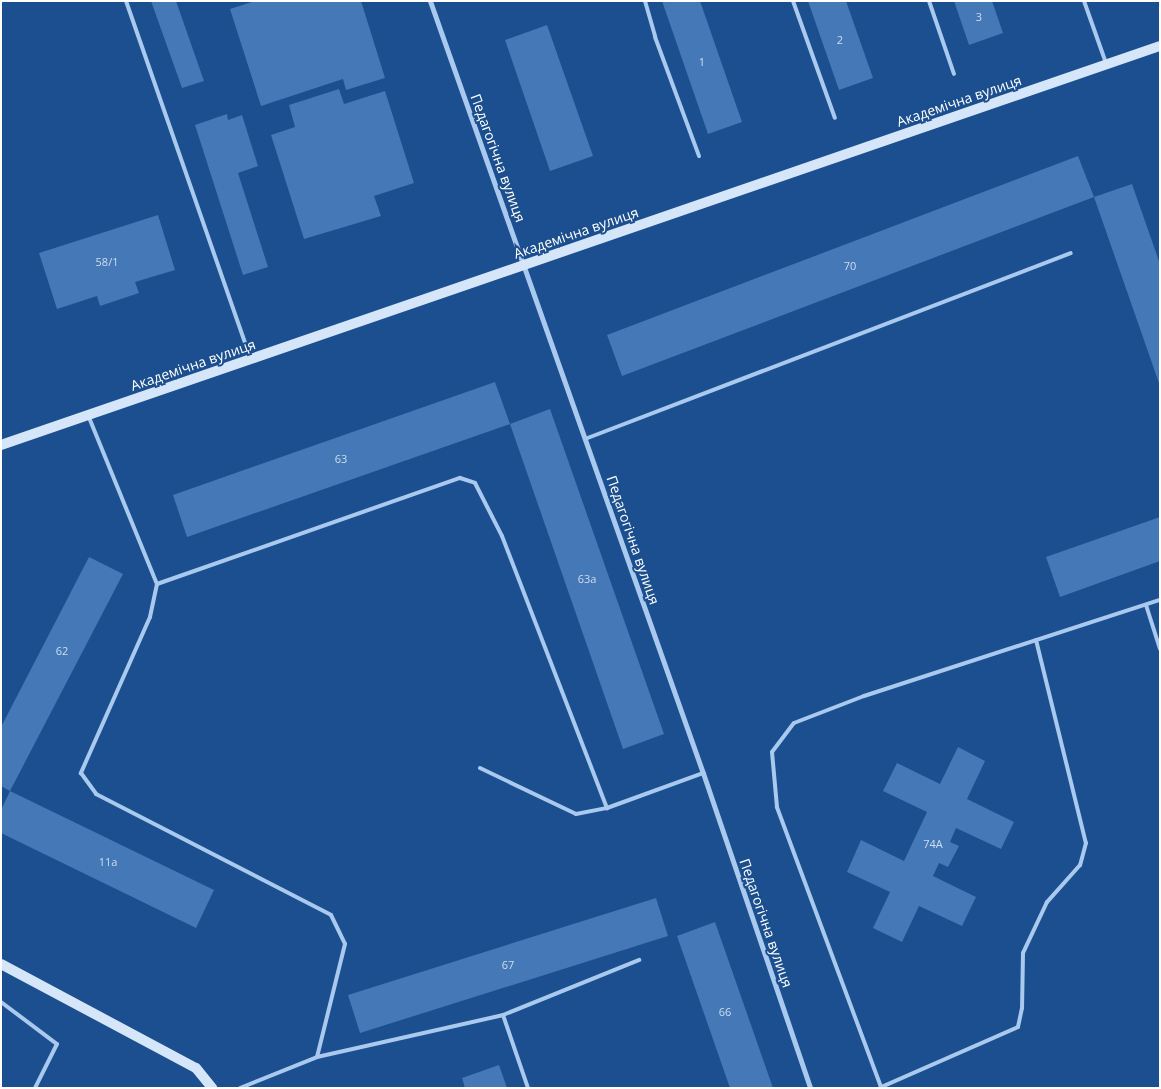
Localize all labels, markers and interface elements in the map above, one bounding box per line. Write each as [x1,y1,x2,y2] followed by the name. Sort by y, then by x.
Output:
[976,10,982,24] house number: 3
[837,33,843,47] house number: 2
[699,55,705,69] house number: 1
[894,72,1024,130] street label: Академічна вулиця
[467,92,529,224] street label: Педагогічна вулиця
[511,204,641,262] street label: Академічна вулиця
[96,255,118,269] house number: 58/1
[844,259,856,273] house number: 70
[128,336,258,394] street label: Академічна вулиця
[335,452,347,466] house number: 63
[603,473,663,607] street label: Педагогічна вулиця
[578,572,596,586] house number: 63а
[56,644,68,658] house number: 62
[923,837,943,851] house number: 74А
[99,855,117,869] house number: 11а
[736,856,796,990] street label: Педагогічна вулиця
[502,958,514,972] house number: 67
[719,1005,731,1019] house number: 66

